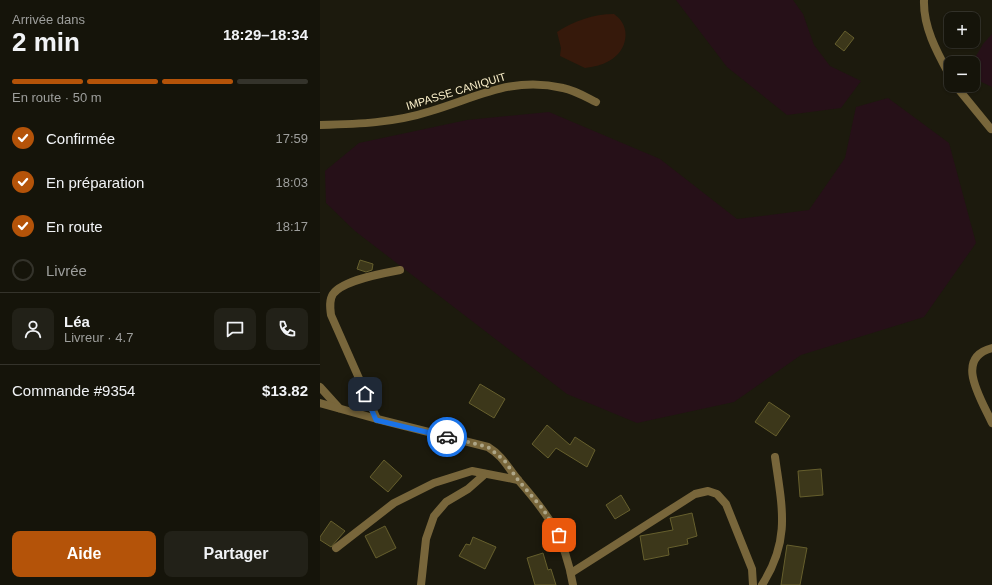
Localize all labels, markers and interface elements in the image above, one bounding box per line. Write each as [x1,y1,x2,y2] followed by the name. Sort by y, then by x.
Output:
[12,12,85,27] text: Arrivée dans
[944,12,980,92] map controls
[944,12,980,48] button: +
[223,26,308,43] text: 18:29–18:34
[12,27,80,57] text: 2 min
[944,56,980,92] button: −
[405,70,508,112] street label: IMPASSE CANIQUIT
[12,90,102,105] text: En route · 50 m
[12,127,34,149] icon: check
[46,130,115,147] text: Confirmée
[275,131,308,146] text: 17:59
[12,171,34,193] icon: check
[46,174,144,191] text: En préparation
[275,175,308,190] text: 18:03
[12,215,34,237] icon: check
[46,218,103,235] text: En route
[275,219,308,234] text: 18:17
[46,262,87,279] text: Livrée
[12,308,54,350] button: person
[214,308,256,350] button: chat
[266,308,308,350] button: phone
[64,313,90,330] text: Léa
[64,330,133,345] text: Livreur · 4.7
[348,377,382,411] pin
[12,382,135,399] text: Commande #9354
[262,382,308,399] text: $13.82
[354,383,376,405] icon: home
[427,417,467,457] courier
[436,426,458,448] icon: car
[542,518,576,552] pin
[548,524,570,546] icon: bag
[12,531,156,577] button: Aide
[164,531,308,577] button: Partager

